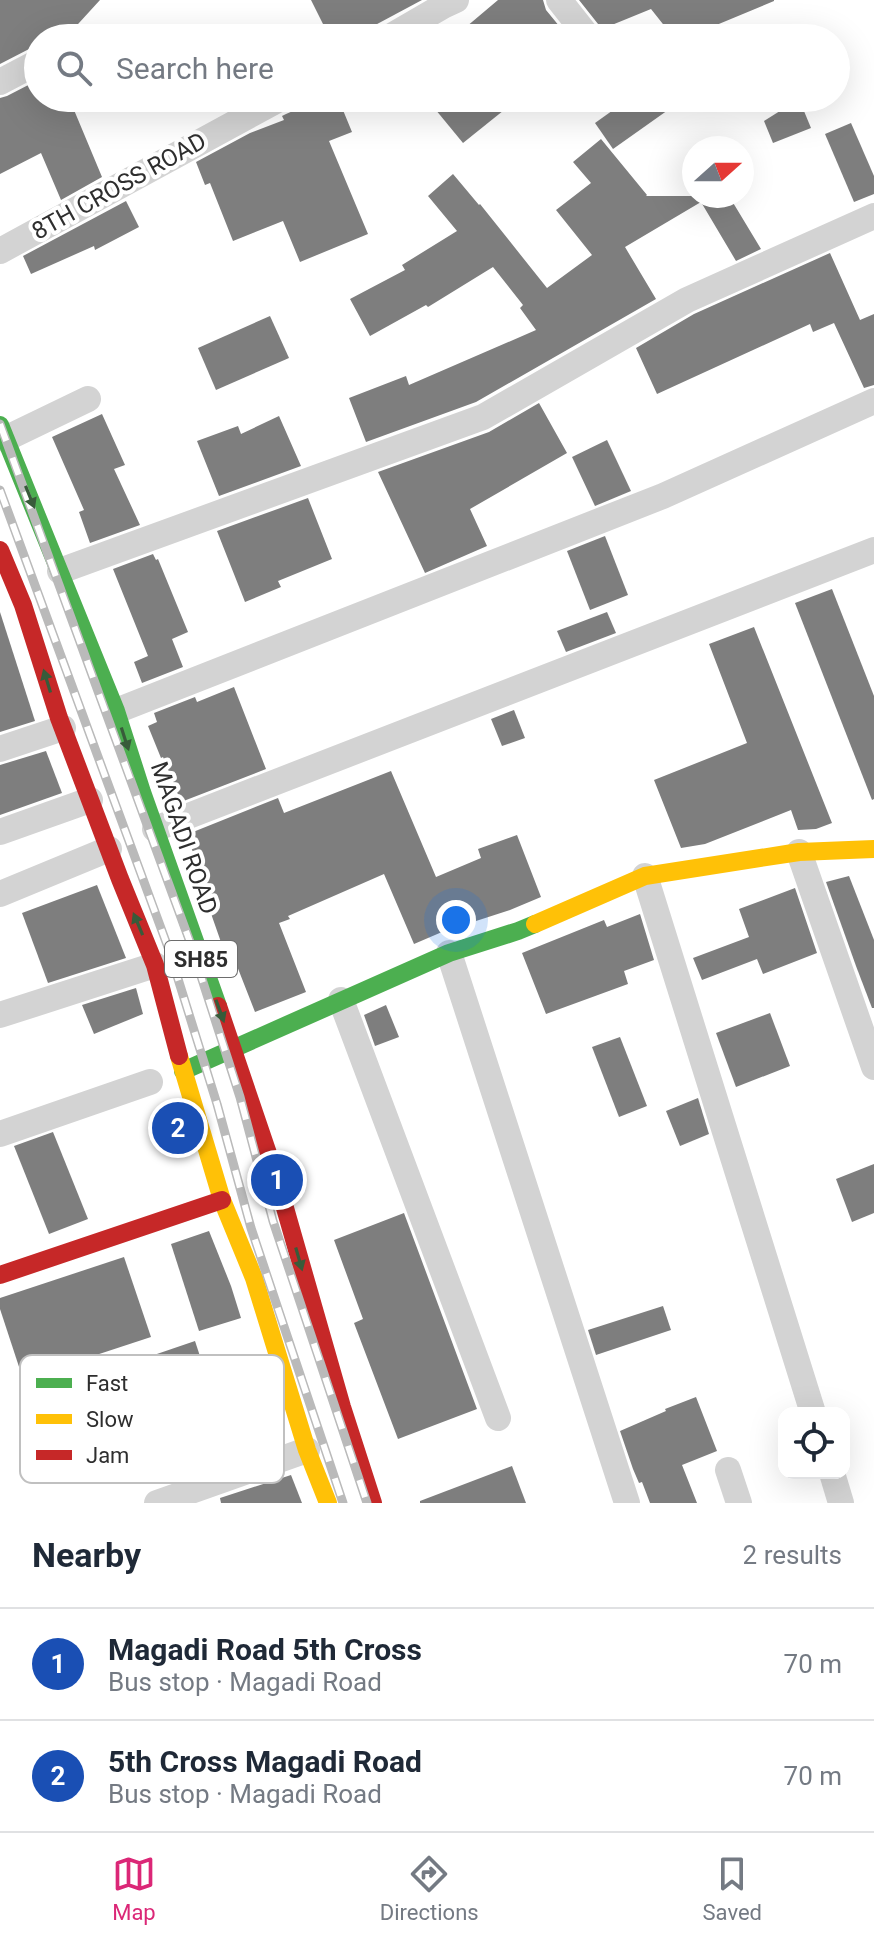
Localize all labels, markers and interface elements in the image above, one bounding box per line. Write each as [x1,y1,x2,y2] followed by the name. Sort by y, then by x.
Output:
[24,24,850,112] search box
[52,46,96,90] icon: search
[116,51,274,86] text: Search here
[27,127,211,245] street label: 8TH CROSS ROAD
[682,136,754,208] north arrow
[23,485,36,509] one-way arrow
[40,668,53,692] one-way arrow
[119,728,132,752] one-way arrow
[145,758,223,918] street label: MAGADI ROAD
[436,900,476,940] your location
[132,912,145,936] one-way arrow
[165,941,237,977] road number: SH85
[214,999,227,1023] one-way arrow
[152,1098,204,1158] pin: 2
[251,1150,303,1210] pin: 1
[294,1246,306,1271] one-way arrow
[20,1355,284,1483] legend
[86,1371,128,1396] text: Fast
[86,1407,134,1432] text: Slow
[778,1407,850,1479] map controls
[778,1407,850,1479] button: locate
[86,1443,129,1468] text: Jam
[32,1535,141,1575] text: Nearby
[743,1540,842,1570] text: 2 results
[108,1632,422,1667] text: Magadi Road 5th Cross
[51,1649,65,1679] text: 1
[784,1649,842,1679] text: 70 m
[108,1667,382,1697] text: Bus stop · Magadi Road
[108,1744,422,1779] text: 5th Cross Magadi Road
[51,1761,65,1791] text: 2
[784,1761,842,1791] text: 70 m
[108,1779,382,1809] text: Bus stop · Magadi Road
[112,1852,156,1925] tab: Map
[380,1852,479,1925] tab: Directions
[703,1852,762,1925] tab: Saved

